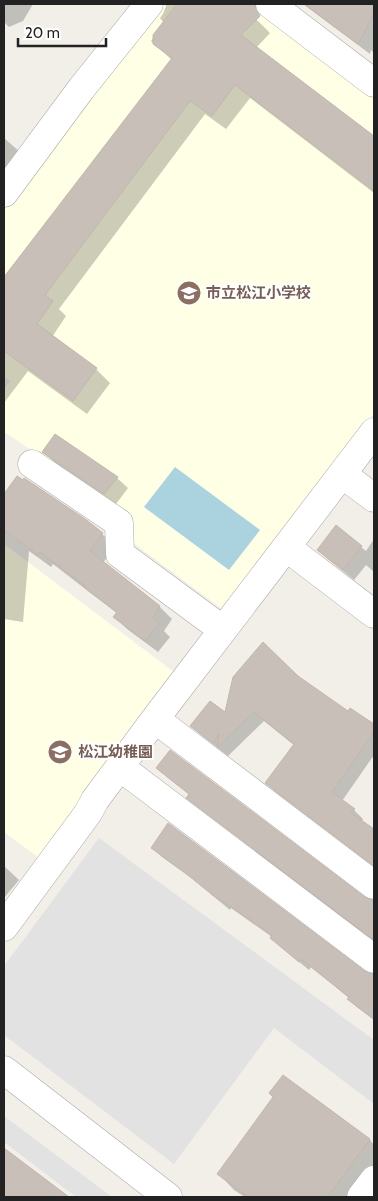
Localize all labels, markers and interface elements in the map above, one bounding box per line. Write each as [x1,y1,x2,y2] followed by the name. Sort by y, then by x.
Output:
[18,15,105,47] scale bar
[25,24,60,42] text: 20 m
[176,280,202,306] school or university icon: 市立松江小学校
[206,284,311,302] place label: 市立松江小学校
[47,739,73,765] school or university icon: 松江幼稚園
[78,743,153,761] place label: 松江幼稚園

